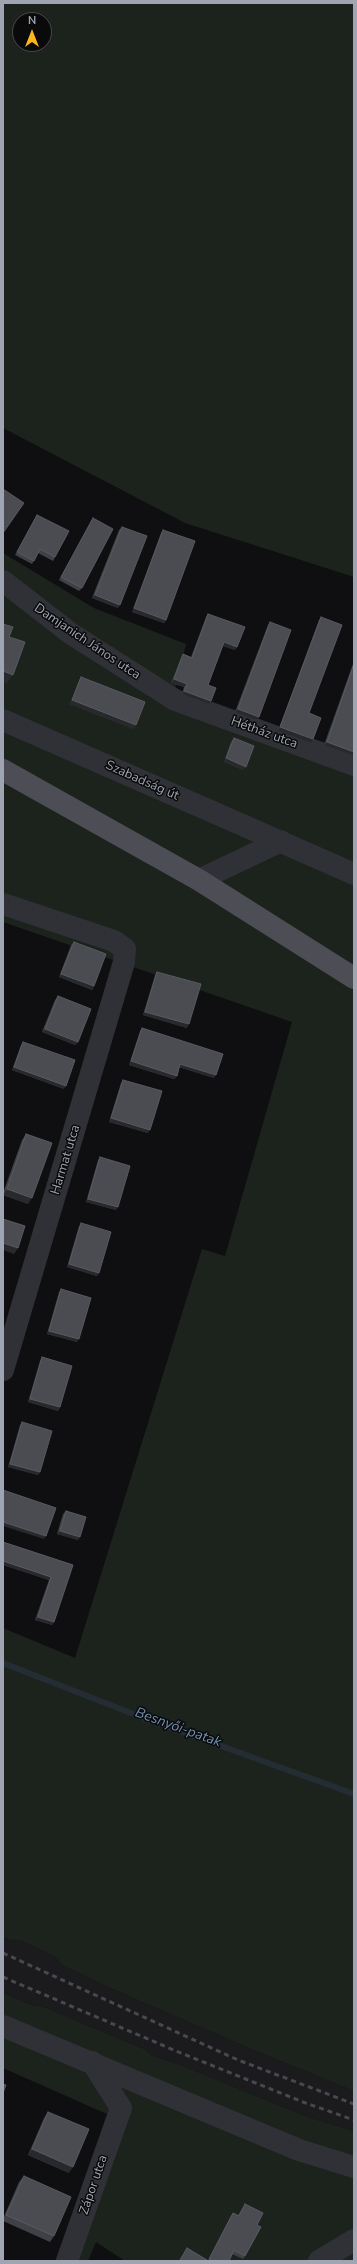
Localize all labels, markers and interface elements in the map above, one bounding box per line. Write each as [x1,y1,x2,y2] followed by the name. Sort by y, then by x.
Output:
[12,12,52,52] north arrow
[28,13,36,28] text: N
[31,601,143,683] street label: Damjanich János utca
[229,714,299,752] street label: Hétház utca
[103,758,181,804] street label: Szabadság út
[48,1123,84,1197] street label: Harmat utca
[133,1705,223,1751] water label: Besnyői-patak
[77,2153,111,2217] street label: Zápor utca

